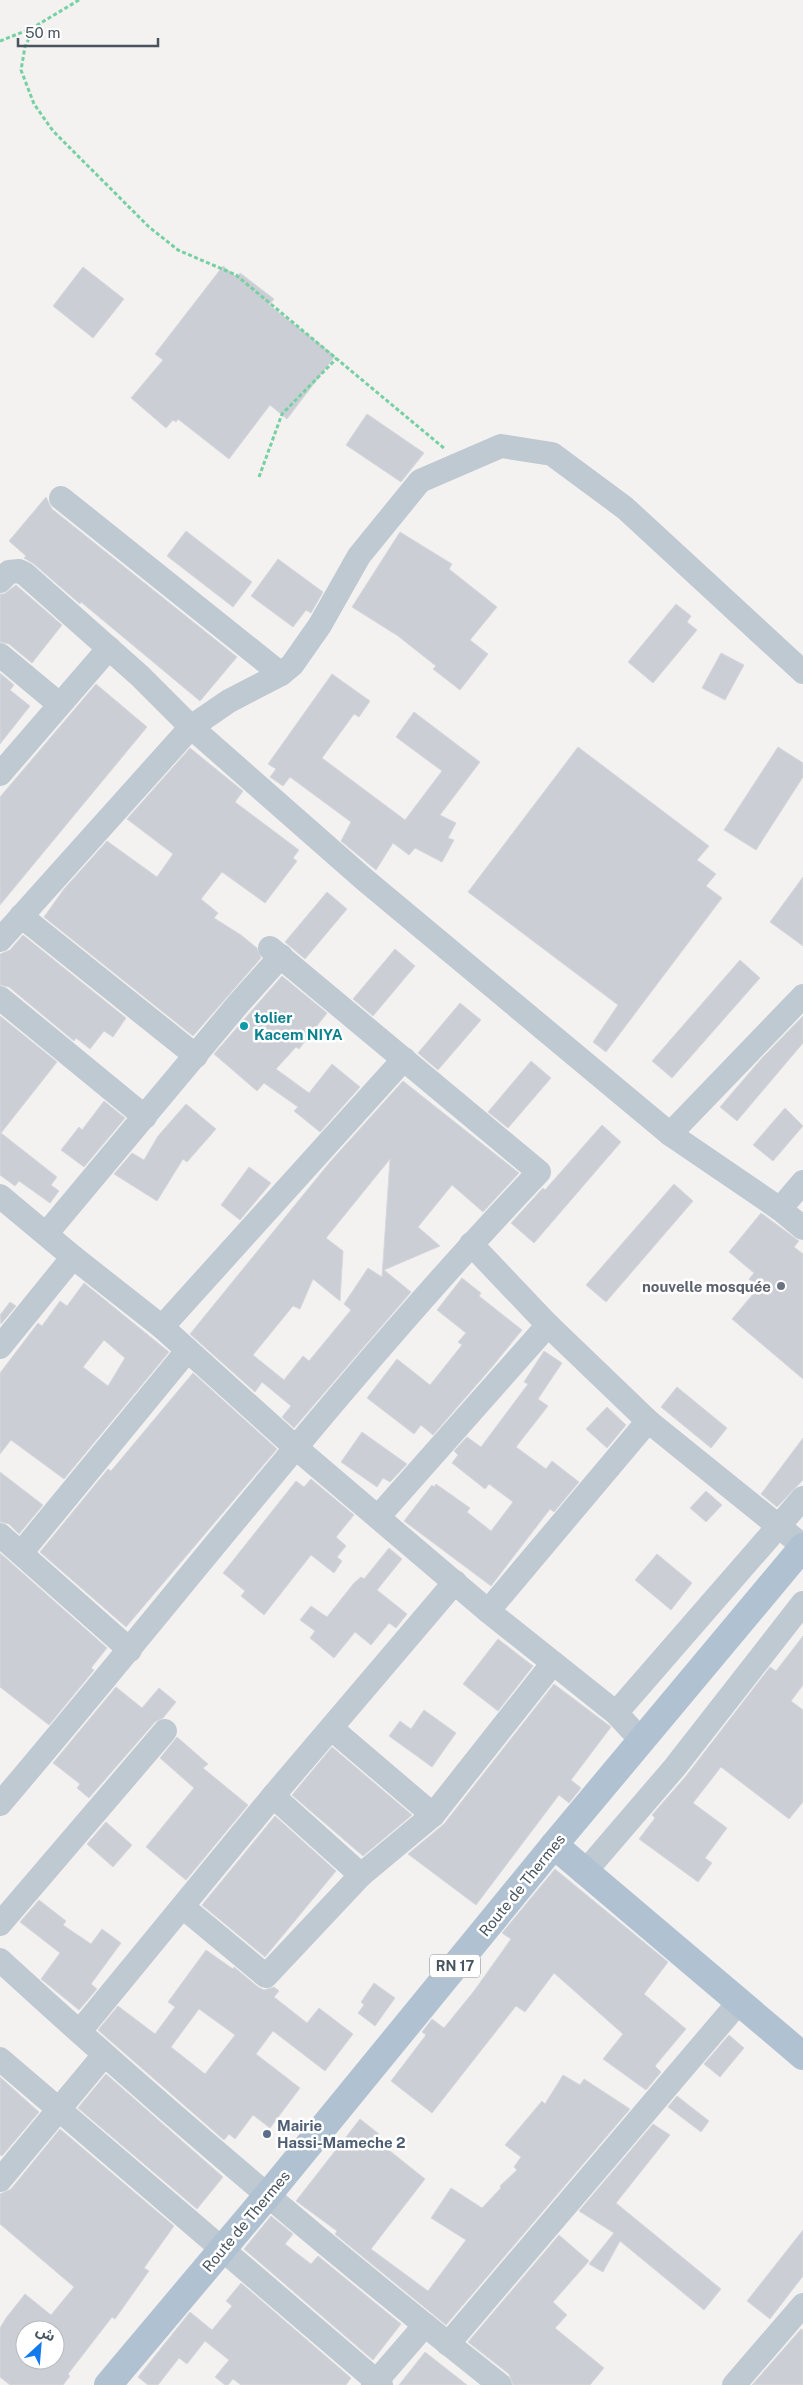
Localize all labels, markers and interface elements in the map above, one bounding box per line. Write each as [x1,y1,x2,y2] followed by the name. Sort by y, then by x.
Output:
[18,15,158,47] scale bar
[25,24,60,41] text: 50 m
[254,1009,343,1043] place label: tolier Kacem NIYA
[238,1020,250,1032] marker: tolier Kacem NIYA
[642,1278,771,1295] place label: nouvelle mosquée
[775,1280,787,1292] marker: nouvelle mosquée
[476,1831,568,1939] street label: Route de Thermes
[430,1954,480,1978] road number: RN 17
[277,2117,405,2151] place label: Mairie Hassi-Mameche 2
[261,2128,273,2140] marker: Mairie Hassi-Mameche 2
[199,2167,293,2275] street label: Route de Thermes
[15,2320,65,2370] north arrow
[34,2322,58,2345] text: ش

